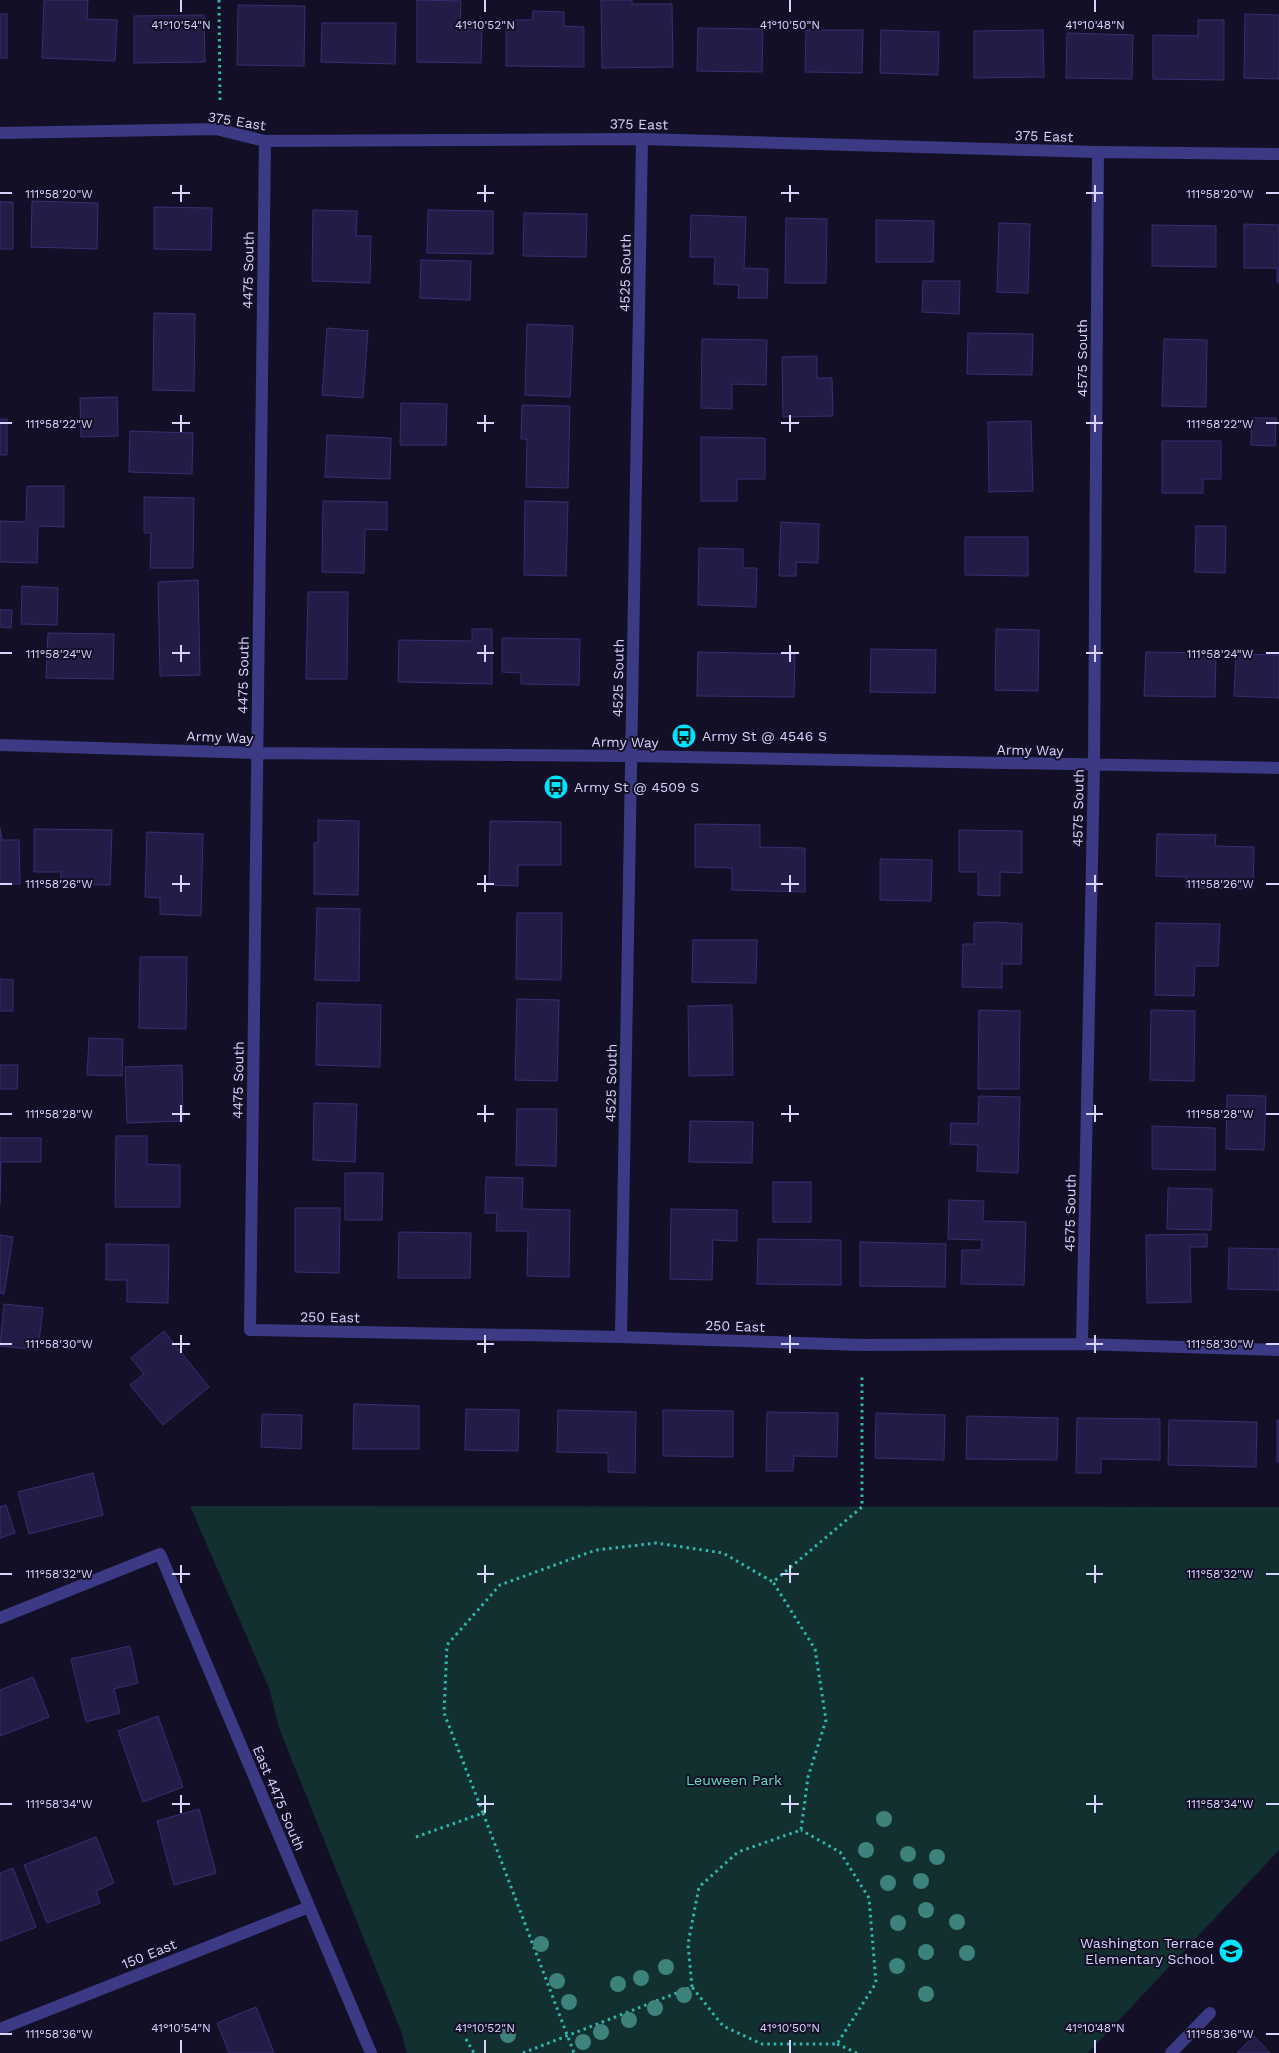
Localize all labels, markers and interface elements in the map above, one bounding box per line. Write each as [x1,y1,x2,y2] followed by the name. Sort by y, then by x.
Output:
[151,18,211,32] text: 41°10'54"N
[455,18,515,32] text: 41°10'52"N
[760,18,820,32] text: 41°10'50"N
[1065,18,1125,32] text: 41°10'48"N
[207,109,267,133] street label: 375 East
[610,115,669,133] street label: 375 East
[1014,127,1074,145] street label: 375 East
[25,187,93,201] text: 111°58'20"W
[1186,187,1254,201] text: 111°58'20"W
[239,231,257,309] street label: 4475 South
[616,234,634,312] street label: 4525 South
[1074,319,1090,397] street label: 4575 South
[25,417,93,431] text: 111°58'22"W
[1186,417,1254,431] text: 111°58'22"W
[234,636,252,714] street label: 4475 South
[609,639,627,717] street label: 4525 South
[26,647,93,661] text: 111°58'24"W
[1187,647,1254,661] text: 111°58'24"W
[671,723,697,749] bus stop icon: Army St @ 4546 S
[186,728,255,746] street label: Army Way
[702,728,827,744] place label: Army St @ 4546 S
[591,733,659,751] street label: Army Way
[996,741,1064,759] street label: Army Way
[1069,769,1087,847] street label: 4575 South
[543,774,569,800] bus stop icon: Army St @ 4509 S
[574,779,699,795] place label: Army St @ 4509 S
[25,877,93,891] text: 111°58'26"W
[1186,877,1254,891] text: 111°58'26"W
[229,1041,247,1119] street label: 4475 South
[602,1044,620,1122] street label: 4525 South
[25,1107,93,1121] text: 111°58'28"W
[1186,1107,1254,1121] text: 111°58'28"W
[1061,1174,1079,1252] street label: 4575 South
[300,1308,360,1326] street label: 250 East
[705,1317,765,1335] street label: 250 East
[25,1337,93,1351] text: 111°58'30"W
[1186,1337,1254,1351] text: 111°58'30"W
[25,1567,93,1581] text: 111°58'32"W
[1186,1567,1254,1581] text: 111°58'32"W
[250,1743,308,1853] street label: East 4475 South
[686,1772,782,1788] park label: Leuween Park
[26,1797,93,1811] text: 111°58'34"W
[1187,1797,1254,1811] text: 111°58'34"W
[1080,1935,1215,1967] place label: Washington Terrace Elementary School
[119,1936,179,1972] street label: 150 East
[1218,1938,1244,1964] school or university icon: Washington Terrace Elementary School
[151,2021,211,2035] text: 41°10'54"N
[455,2021,515,2035] text: 41°10'52"N
[760,2021,820,2035] text: 41°10'50"N
[1065,2021,1125,2035] text: 41°10'48"N
[25,2027,93,2041] text: 111°58'36"W
[1186,2027,1254,2041] text: 111°58'36"W

